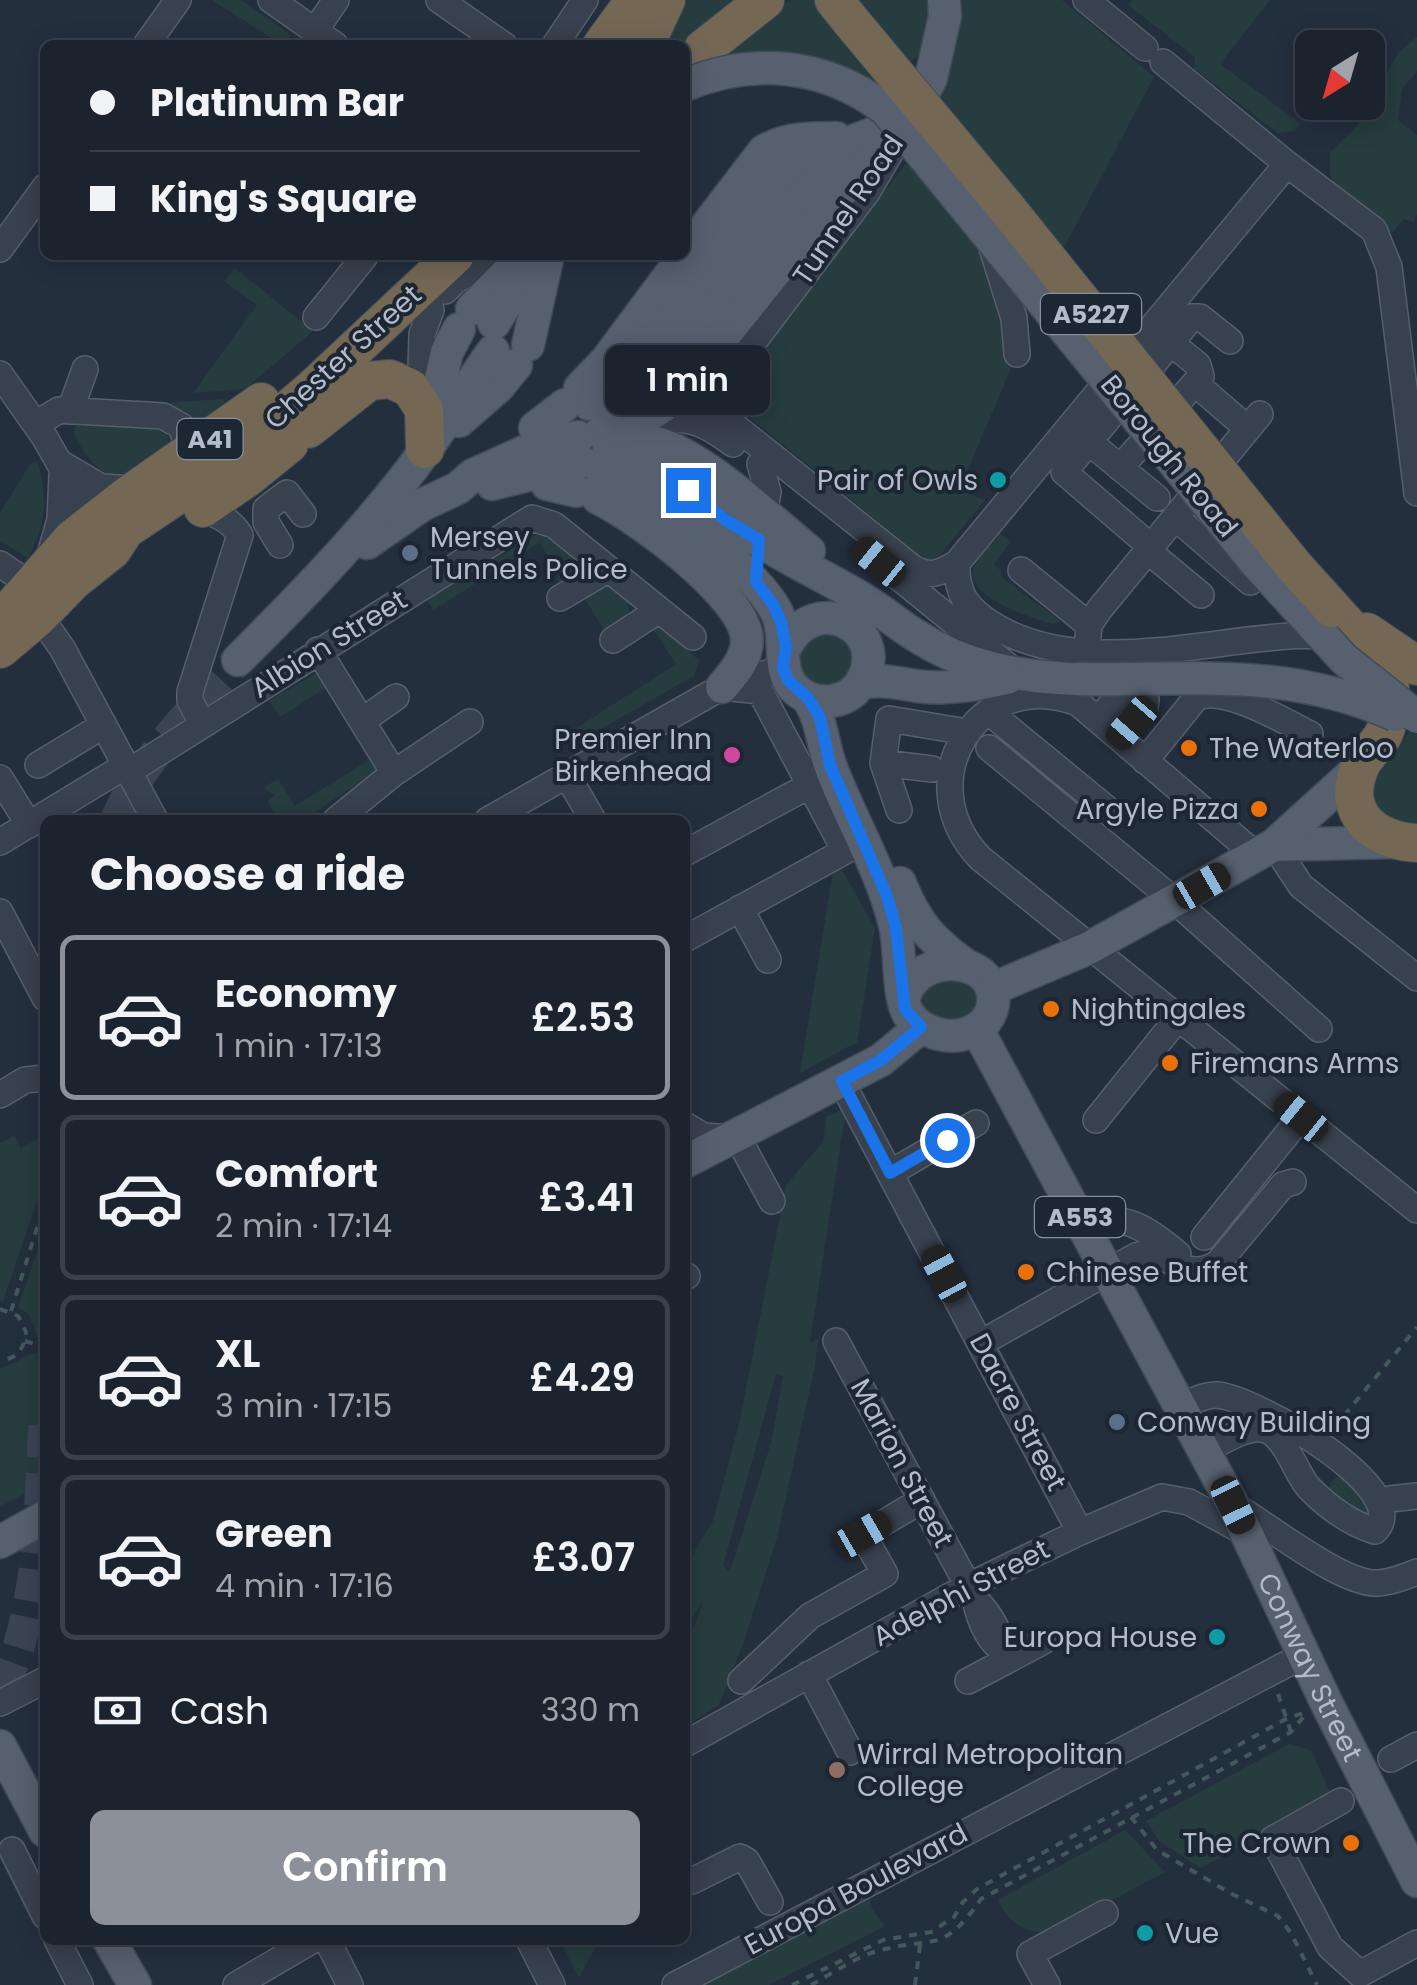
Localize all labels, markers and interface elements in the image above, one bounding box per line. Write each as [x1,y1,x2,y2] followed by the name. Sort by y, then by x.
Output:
[1295,30,1385,120] north arrow
[1295,30,1385,120] map controls
[150,76,404,129] text: Platinum Bar
[783,127,913,293] street label: Tunnel Road
[150,172,417,225] text: King's Square
[256,276,430,438] street label: Chester Street
[1041,294,1141,334] road number: A5227
[606,345,770,415] callout: 1 min
[646,357,729,402] text: 1 min
[1091,367,1247,545] street label: Borough Road
[178,419,242,459] road number: A41
[817,461,978,500] place label: Pair of Owls
[666,468,711,513] route end
[987,469,1009,491] marker: Pair of Owls
[430,518,628,589] place label: Mersey Tunnels Police
[846,531,912,593] car
[399,542,421,564] marker: Mersey Tunnels Police
[244,581,414,707] street label: Albion Street
[1101,691,1163,755] car
[554,720,712,791] place label: Premier Inn Birkenhead
[1209,729,1394,768] place label: The Waterloo
[1178,737,1200,759] marker: The Waterloo
[721,744,743,766] marker: Premier Inn Birkenhead
[1076,790,1239,829] place label: Argyle Pizza
[1248,798,1270,820] marker: Argyle Pizza
[90,843,405,906] text: Choose a ride
[1169,858,1235,914] car
[215,967,397,1020] text: Economy
[95,973,185,1063] icon: car
[1071,990,1246,1029] place label: Nightingales
[531,991,635,1044] text: £2.53
[1040,998,1062,1020] marker: Nightingales
[215,1023,383,1068] text: 1 min · 17:13
[1190,1044,1399,1083] place label: Firemans Arms
[1159,1052,1181,1074] marker: Firemans Arms
[1268,1086,1334,1148] car
[925,1118,970,1163] route start
[215,1147,378,1200] text: Comfort
[95,1153,185,1243] icon: car
[539,1171,635,1224] text: £3.41
[1035,1197,1125,1237] road number: A553
[215,1203,392,1248] text: 2 min · 17:14
[917,1240,971,1308] car
[1046,1253,1248,1292] place label: Chinese Buffet
[1015,1261,1037,1283] marker: Chinese Buffet
[960,1326,1076,1498] street label: Dacre Street
[215,1327,260,1380] text: XL
[95,1333,185,1423] icon: car
[530,1351,635,1404] text: £4.29
[841,1372,963,1554] street label: Marion Street
[215,1383,392,1428] text: 3 min · 17:15
[1137,1403,1371,1442] place label: Conway Building
[1106,1411,1128,1433] marker: Conway Building
[1206,1471,1260,1539] car
[830,1506,896,1562] car
[215,1507,333,1560] text: Green
[95,1513,185,1603] icon: car
[866,1530,1056,1656] street label: Adelphi Street
[532,1531,635,1584] text: £3.07
[215,1563,394,1608] text: 4 min · 17:16
[1248,1566,1372,1768] street label: Conway Street
[1004,1618,1197,1657] place label: Europa House
[1206,1626,1228,1648] marker: Europa House
[90,1683,145,1738] icon: cash
[170,1684,269,1737] text: Cash
[541,1687,640,1732] text: 330 m
[857,1735,1123,1806] place label: Wirral Metropolitan College
[826,1759,848,1781] marker: Wirral Metropolitan College
[90,1810,640,1925] button: Confirm
[738,1814,974,1964] street label: Europa Boulevard
[1182,1824,1331,1863] place label: The Crown
[1340,1832,1362,1854] marker: The Crown
[1165,1914,1219,1953] place label: Vue
[1134,1922,1156,1944] marker: Vue

